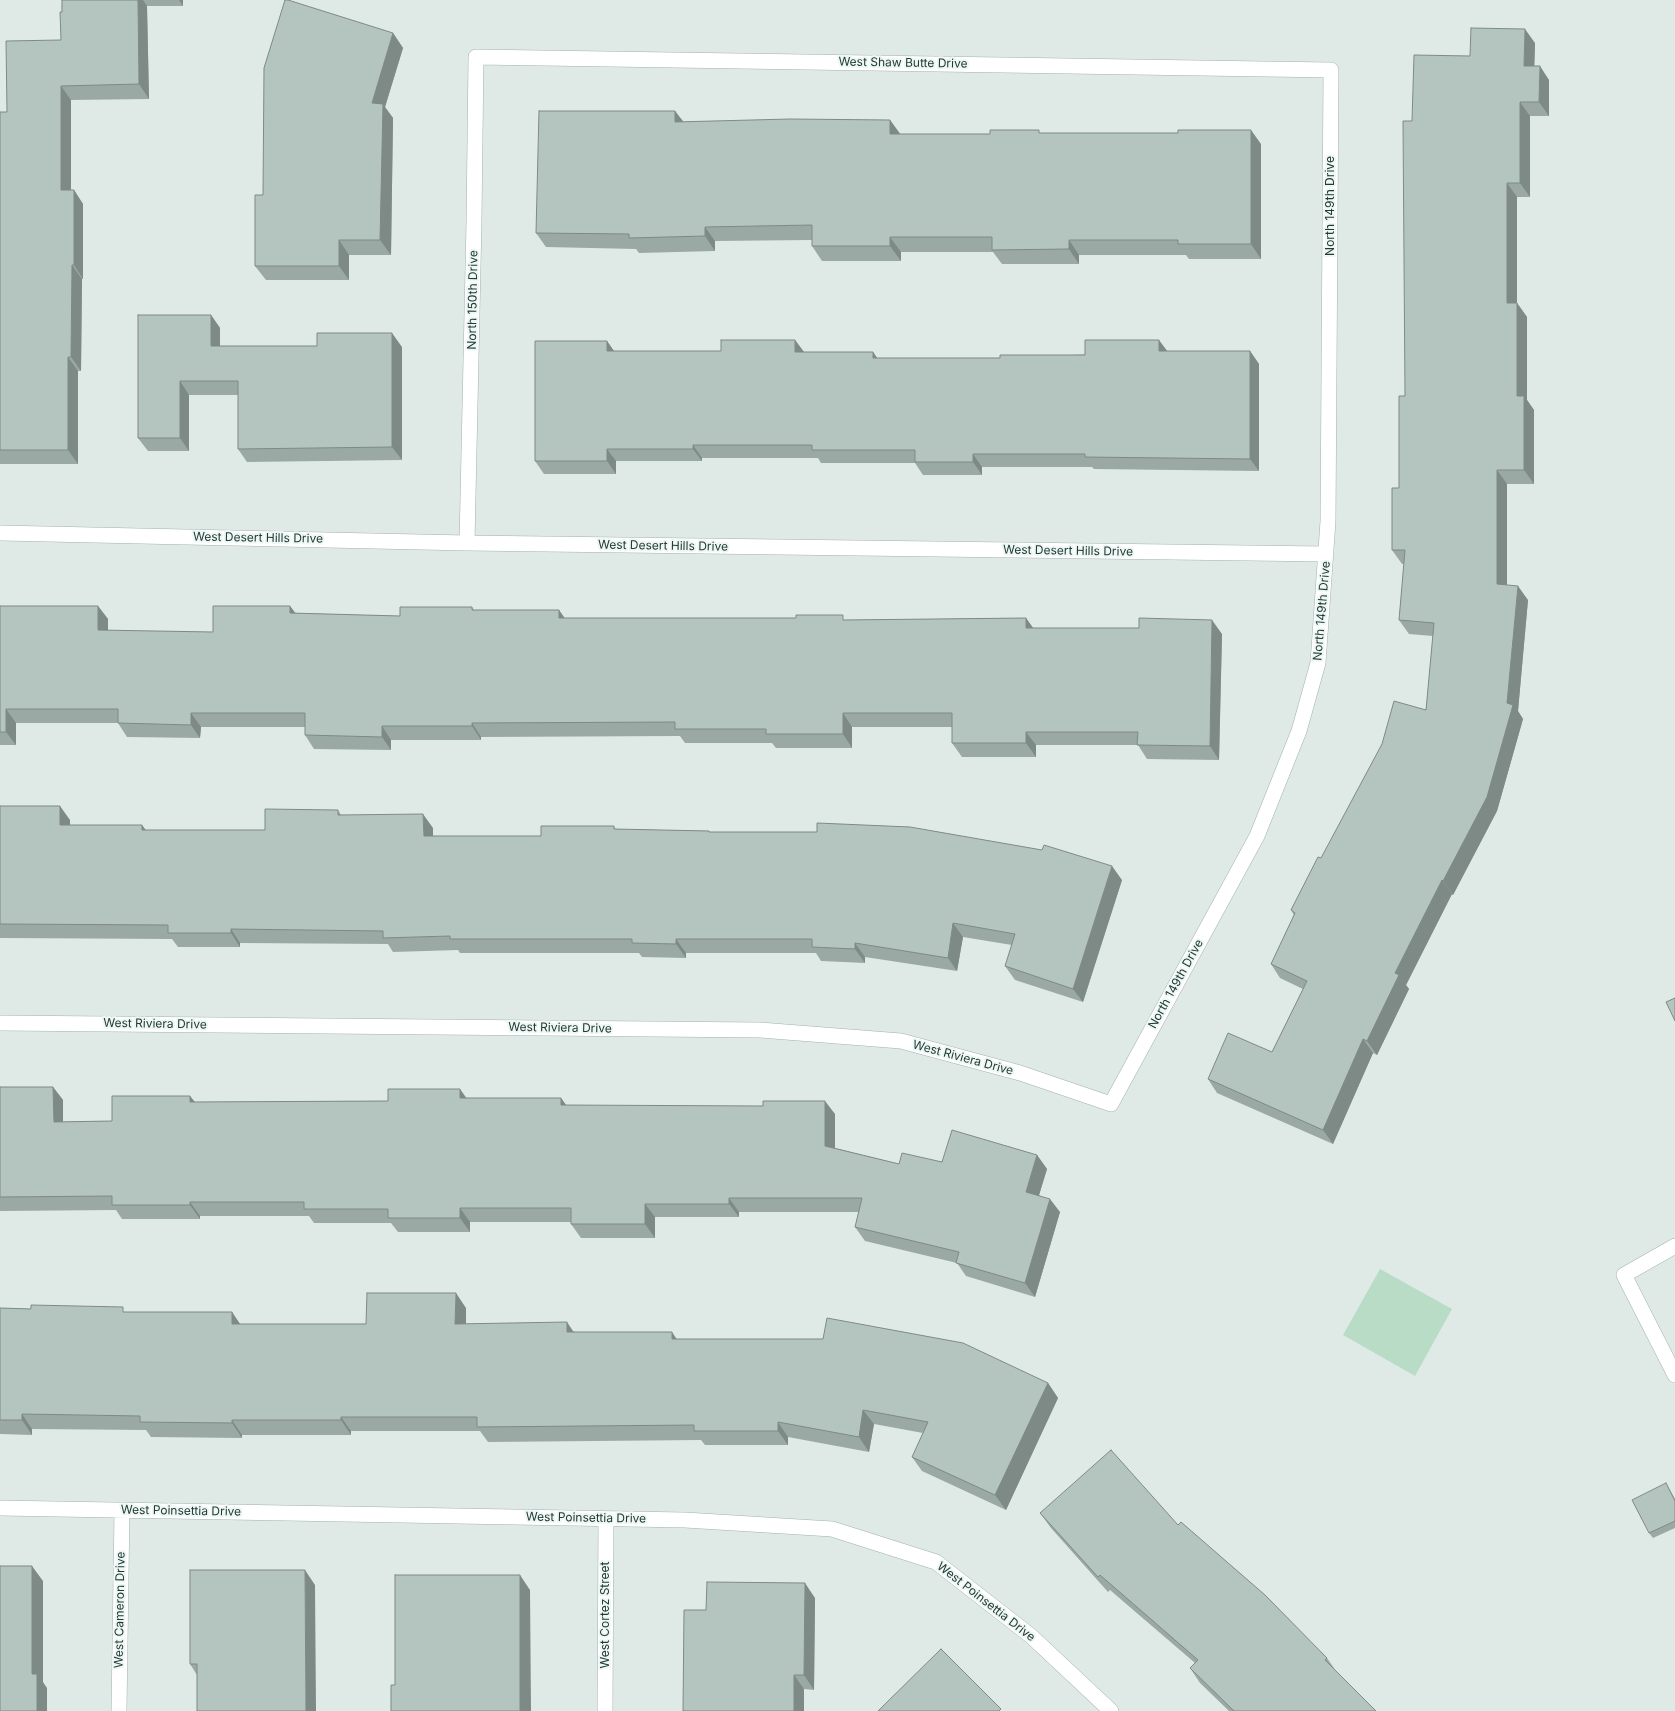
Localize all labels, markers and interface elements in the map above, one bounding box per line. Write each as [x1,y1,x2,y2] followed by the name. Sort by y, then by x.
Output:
[838,55,968,71] street label: West Shaw Butte Drive
[1323,156,1337,256] street label: North 149th Drive
[465,250,481,350] street label: North 150th Drive
[193,530,323,546] street label: West Desert Hills Drive
[598,538,728,554] street label: West Desert Hills Drive
[1003,543,1133,559] street label: West Desert Hills Drive
[1310,561,1334,661] street label: North 149th Drive
[1146,937,1206,1031] street label: North 149th Drive
[103,1016,207,1032] street label: West Riviera Drive
[508,1020,612,1036] street label: West Riviera Drive
[911,1038,1015,1078] street label: West Riviera Drive
[121,1503,241,1519] street label: West Poinsettia Drive
[526,1510,646,1526] street label: West Poinsettia Drive
[112,1552,128,1668] street label: West Cameron Drive
[934,1559,1038,1645] street label: West Poinsettia Drive
[598,1561,612,1669] street label: West Cortez Street

